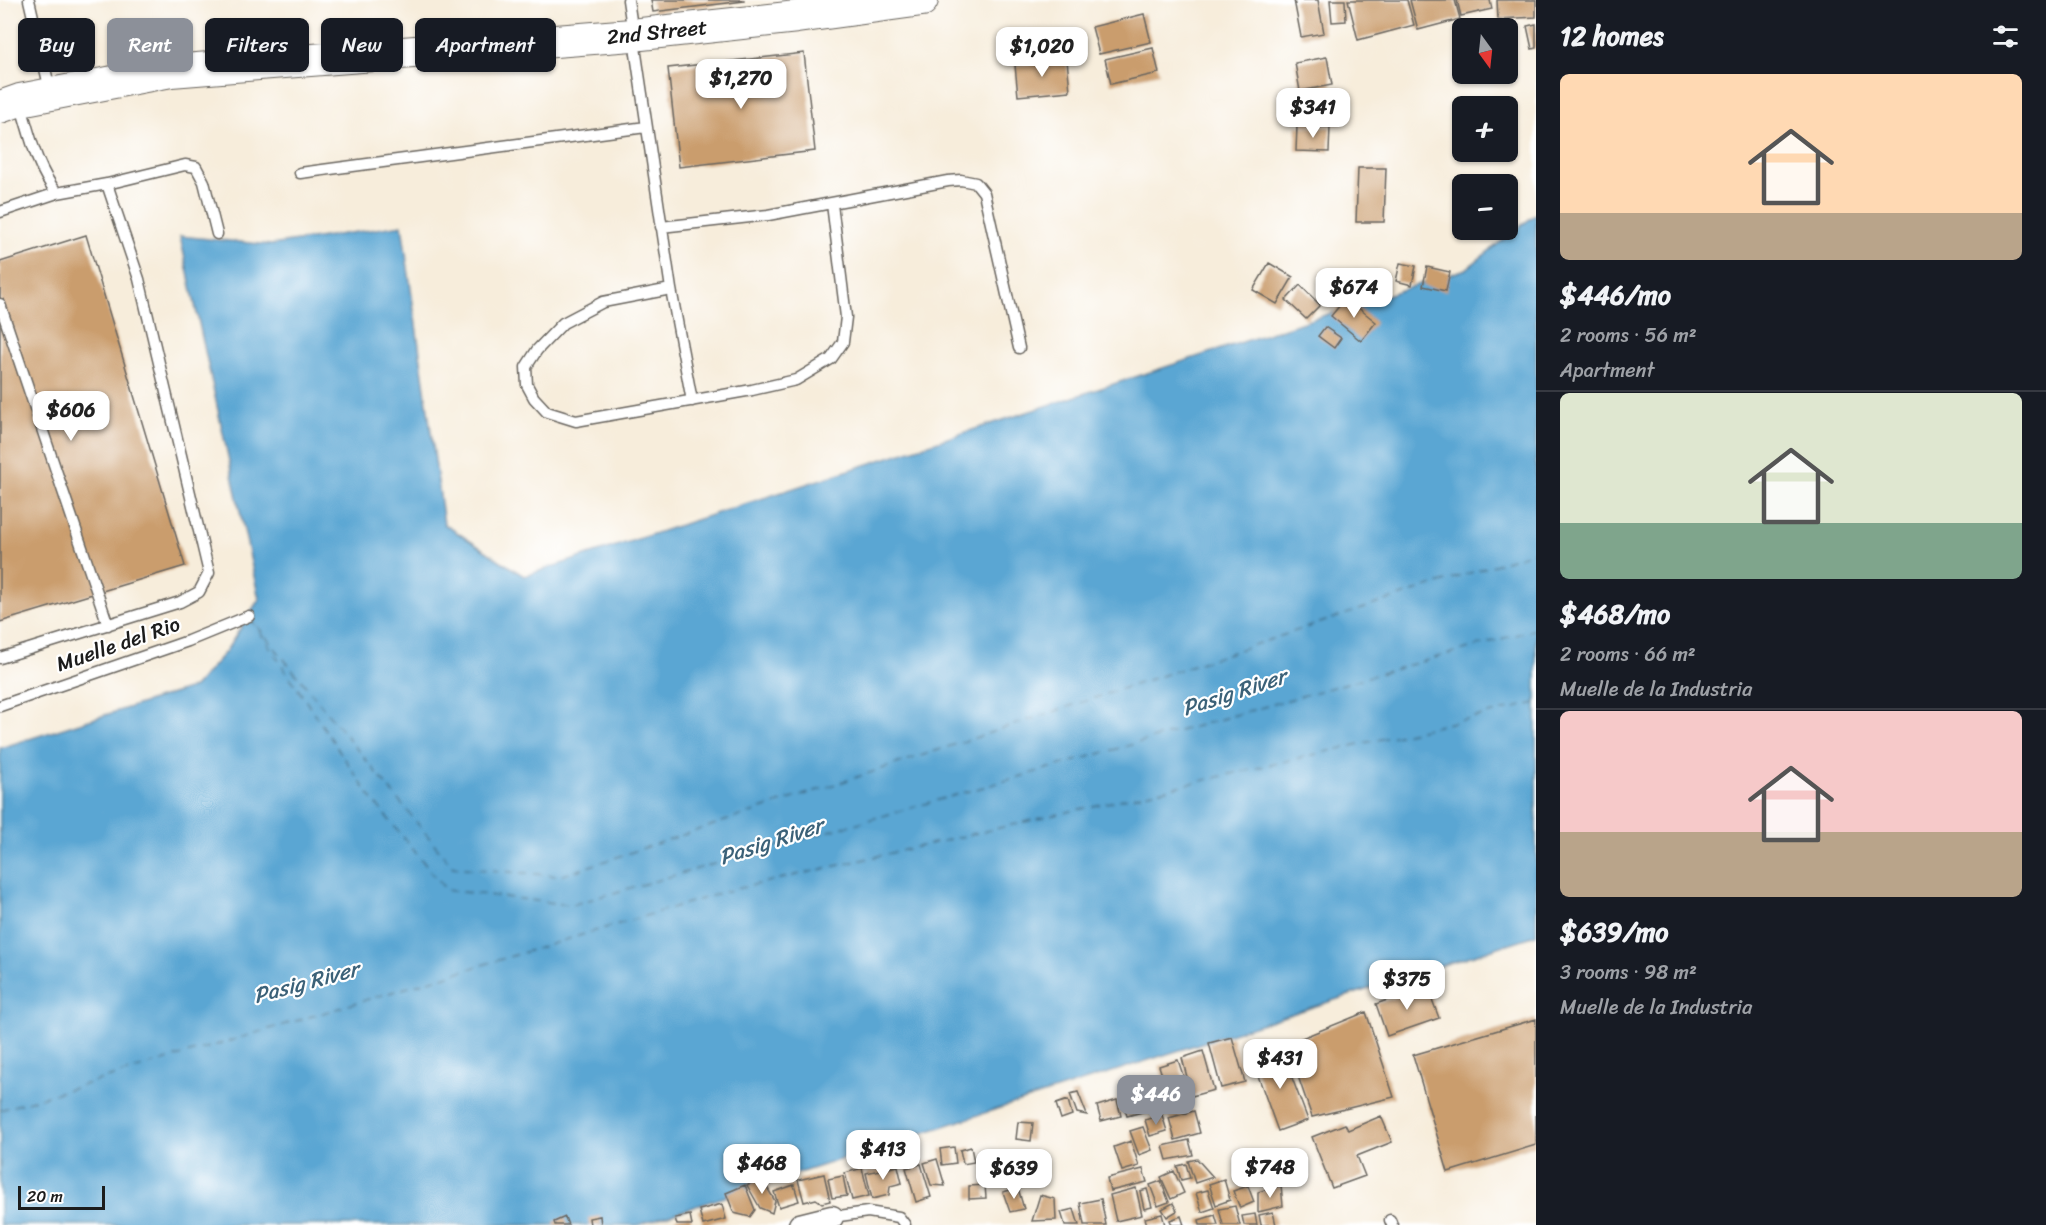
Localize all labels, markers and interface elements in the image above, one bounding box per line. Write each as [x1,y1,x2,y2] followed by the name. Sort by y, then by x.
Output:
[605,8,709,56] street label: 2nd Street
[1560,13,1664,59] text: 12 homes
[18,18,95,72] chip: Buy
[107,18,193,72] chip: Rent
[205,18,309,72] chip: Filters
[321,18,403,72] chip: New
[415,18,556,72] chip: Apartment
[1452,18,1518,84] north arrow
[1452,18,1518,240] map controls
[1989,20,2022,53] icon: filters
[993,27,1091,78] pin: $1,020
[1010,29,1074,64] text: $1,020
[692,59,790,110] pin: $1,270
[709,61,773,96] text: $1,270
[1277,88,1349,139] pin: $341
[1290,90,1336,125] text: $341
[1452,96,1518,162] button: +
[1737,113,1845,221] icon: home
[1452,174,1518,240] button: −
[1318,268,1390,319] pin: $674
[1330,270,1378,305] text: $674
[1560,272,1671,318] text: $446/mo
[1560,318,1697,353] text: 2 rooms · 56 m²
[1560,353,1654,388] text: Apartment
[35,391,107,442] pin: $606
[47,393,95,428] text: $606
[1737,432,1845,540] icon: home
[1560,591,1670,637] text: $468/mo
[51,605,185,683] street label: Muelle del Rio
[1560,637,1696,672] text: 2 rooms · 66 m²
[1177,656,1295,727] water label: Pasig River
[1560,672,1752,707] text: Muelle de la Industria
[1737,750,1845,858] icon: home
[714,805,832,876] water label: Pasig River
[1560,909,1669,955] text: $639/mo
[249,948,367,1015] water label: Pasig River
[1560,955,1697,990] text: 3 rooms · 98 m²
[1371,960,1443,1011] pin: $375
[1383,962,1431,997] text: $375
[1560,990,1752,1025] text: Muelle de la Industria
[1244,1039,1316,1090] pin: $431
[1257,1041,1303,1076] text: $431
[1120,1075,1192,1126] pin: $446
[1131,1077,1181,1112] text: $446
[847,1130,919,1181] pin: $413
[860,1132,906,1167] text: $413
[726,1144,798,1195] pin: $468
[737,1146,787,1181] text: $468
[1234,1148,1306,1199] pin: $748
[978,1149,1050,1200] pin: $639
[1245,1150,1295,1185] text: $748
[990,1151,1038,1186] text: $639
[27,1182,63,1211] text: 20 m
[18,1183,105,1210] scale bar

